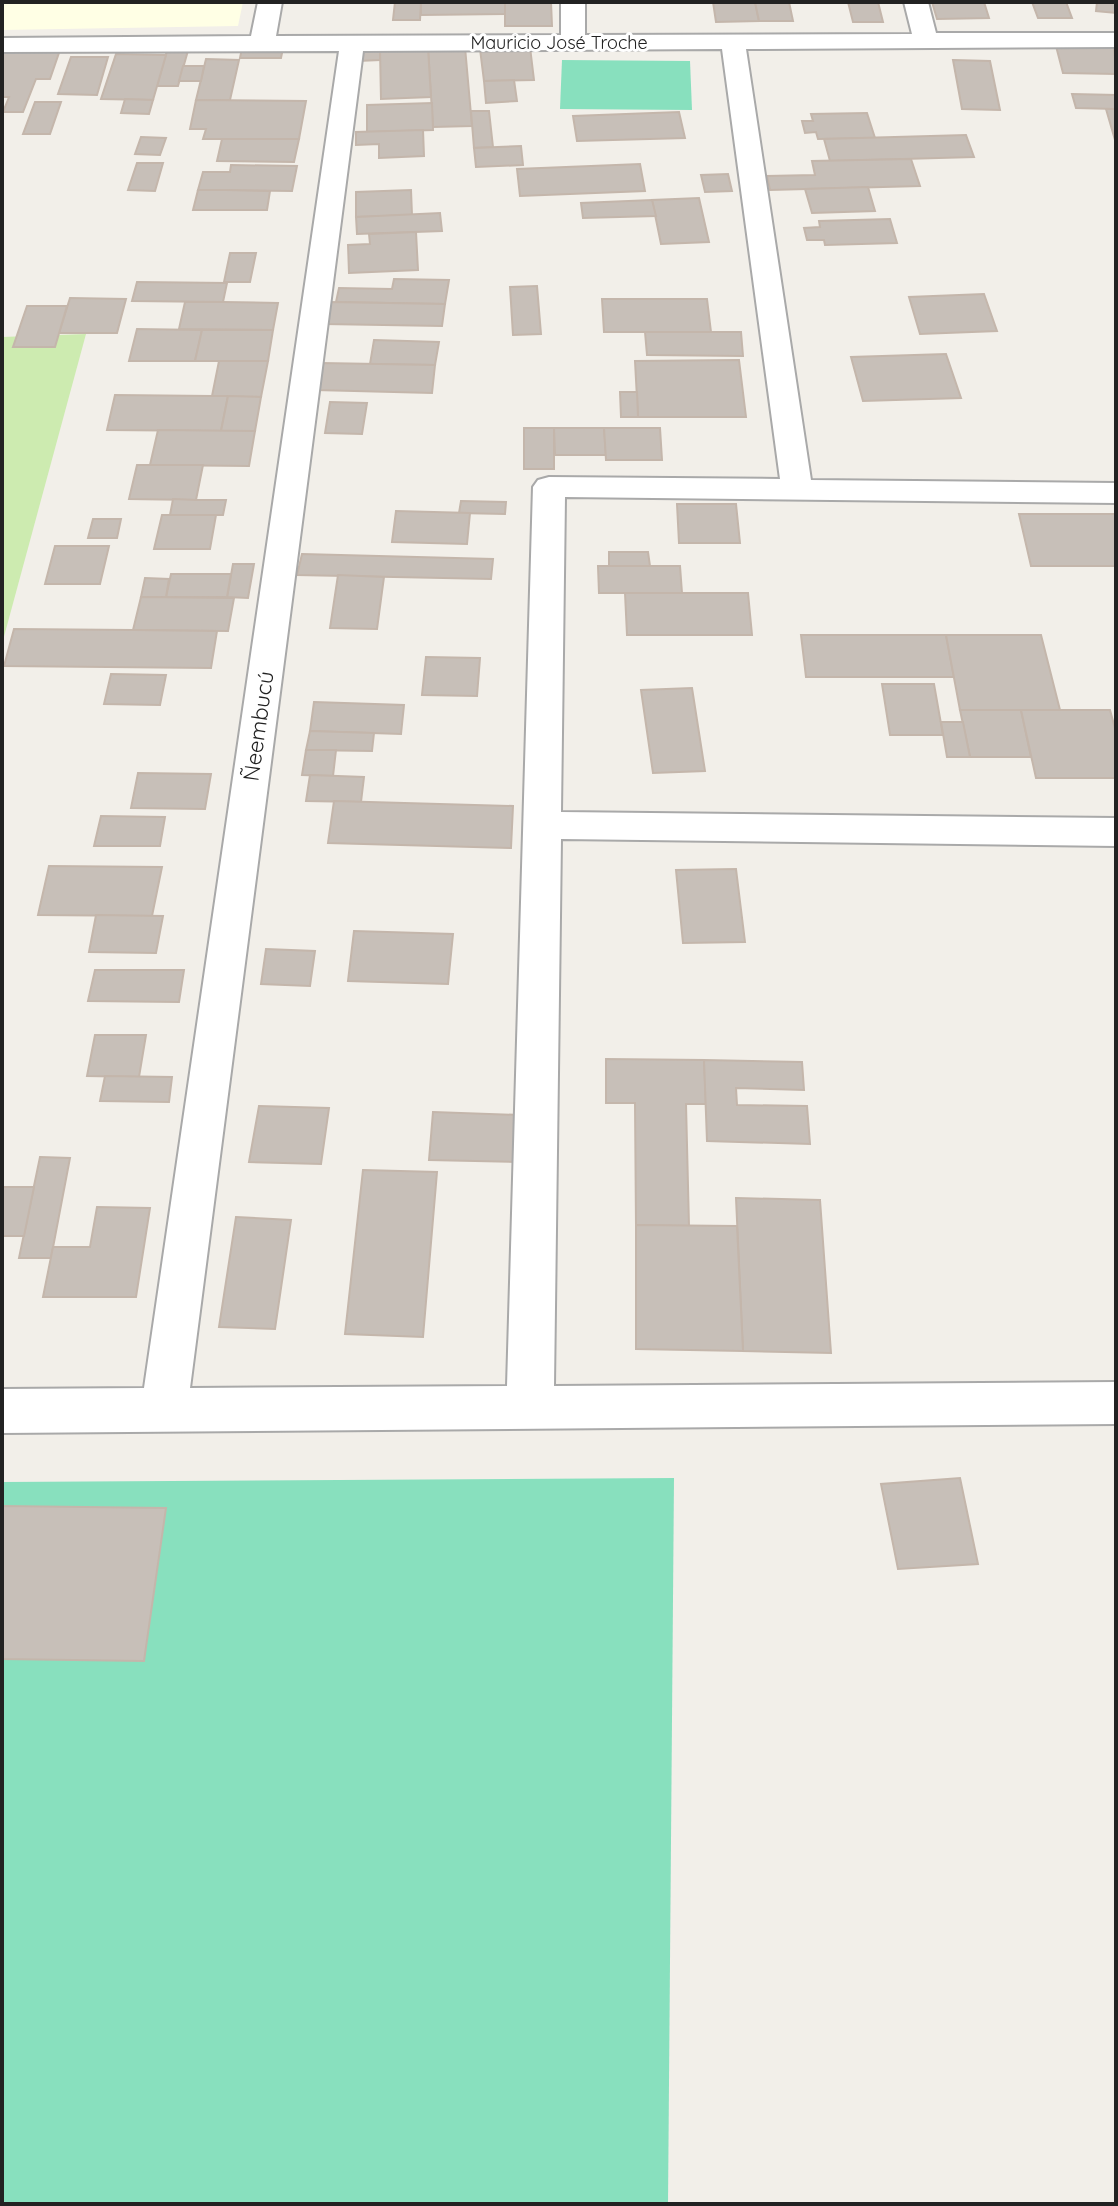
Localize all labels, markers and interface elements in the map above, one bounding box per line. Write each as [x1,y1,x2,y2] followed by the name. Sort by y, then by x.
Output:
[470,31,648,54] street label: Mauricio José Troche
[236,669,280,783] street label: Ñeembucú

